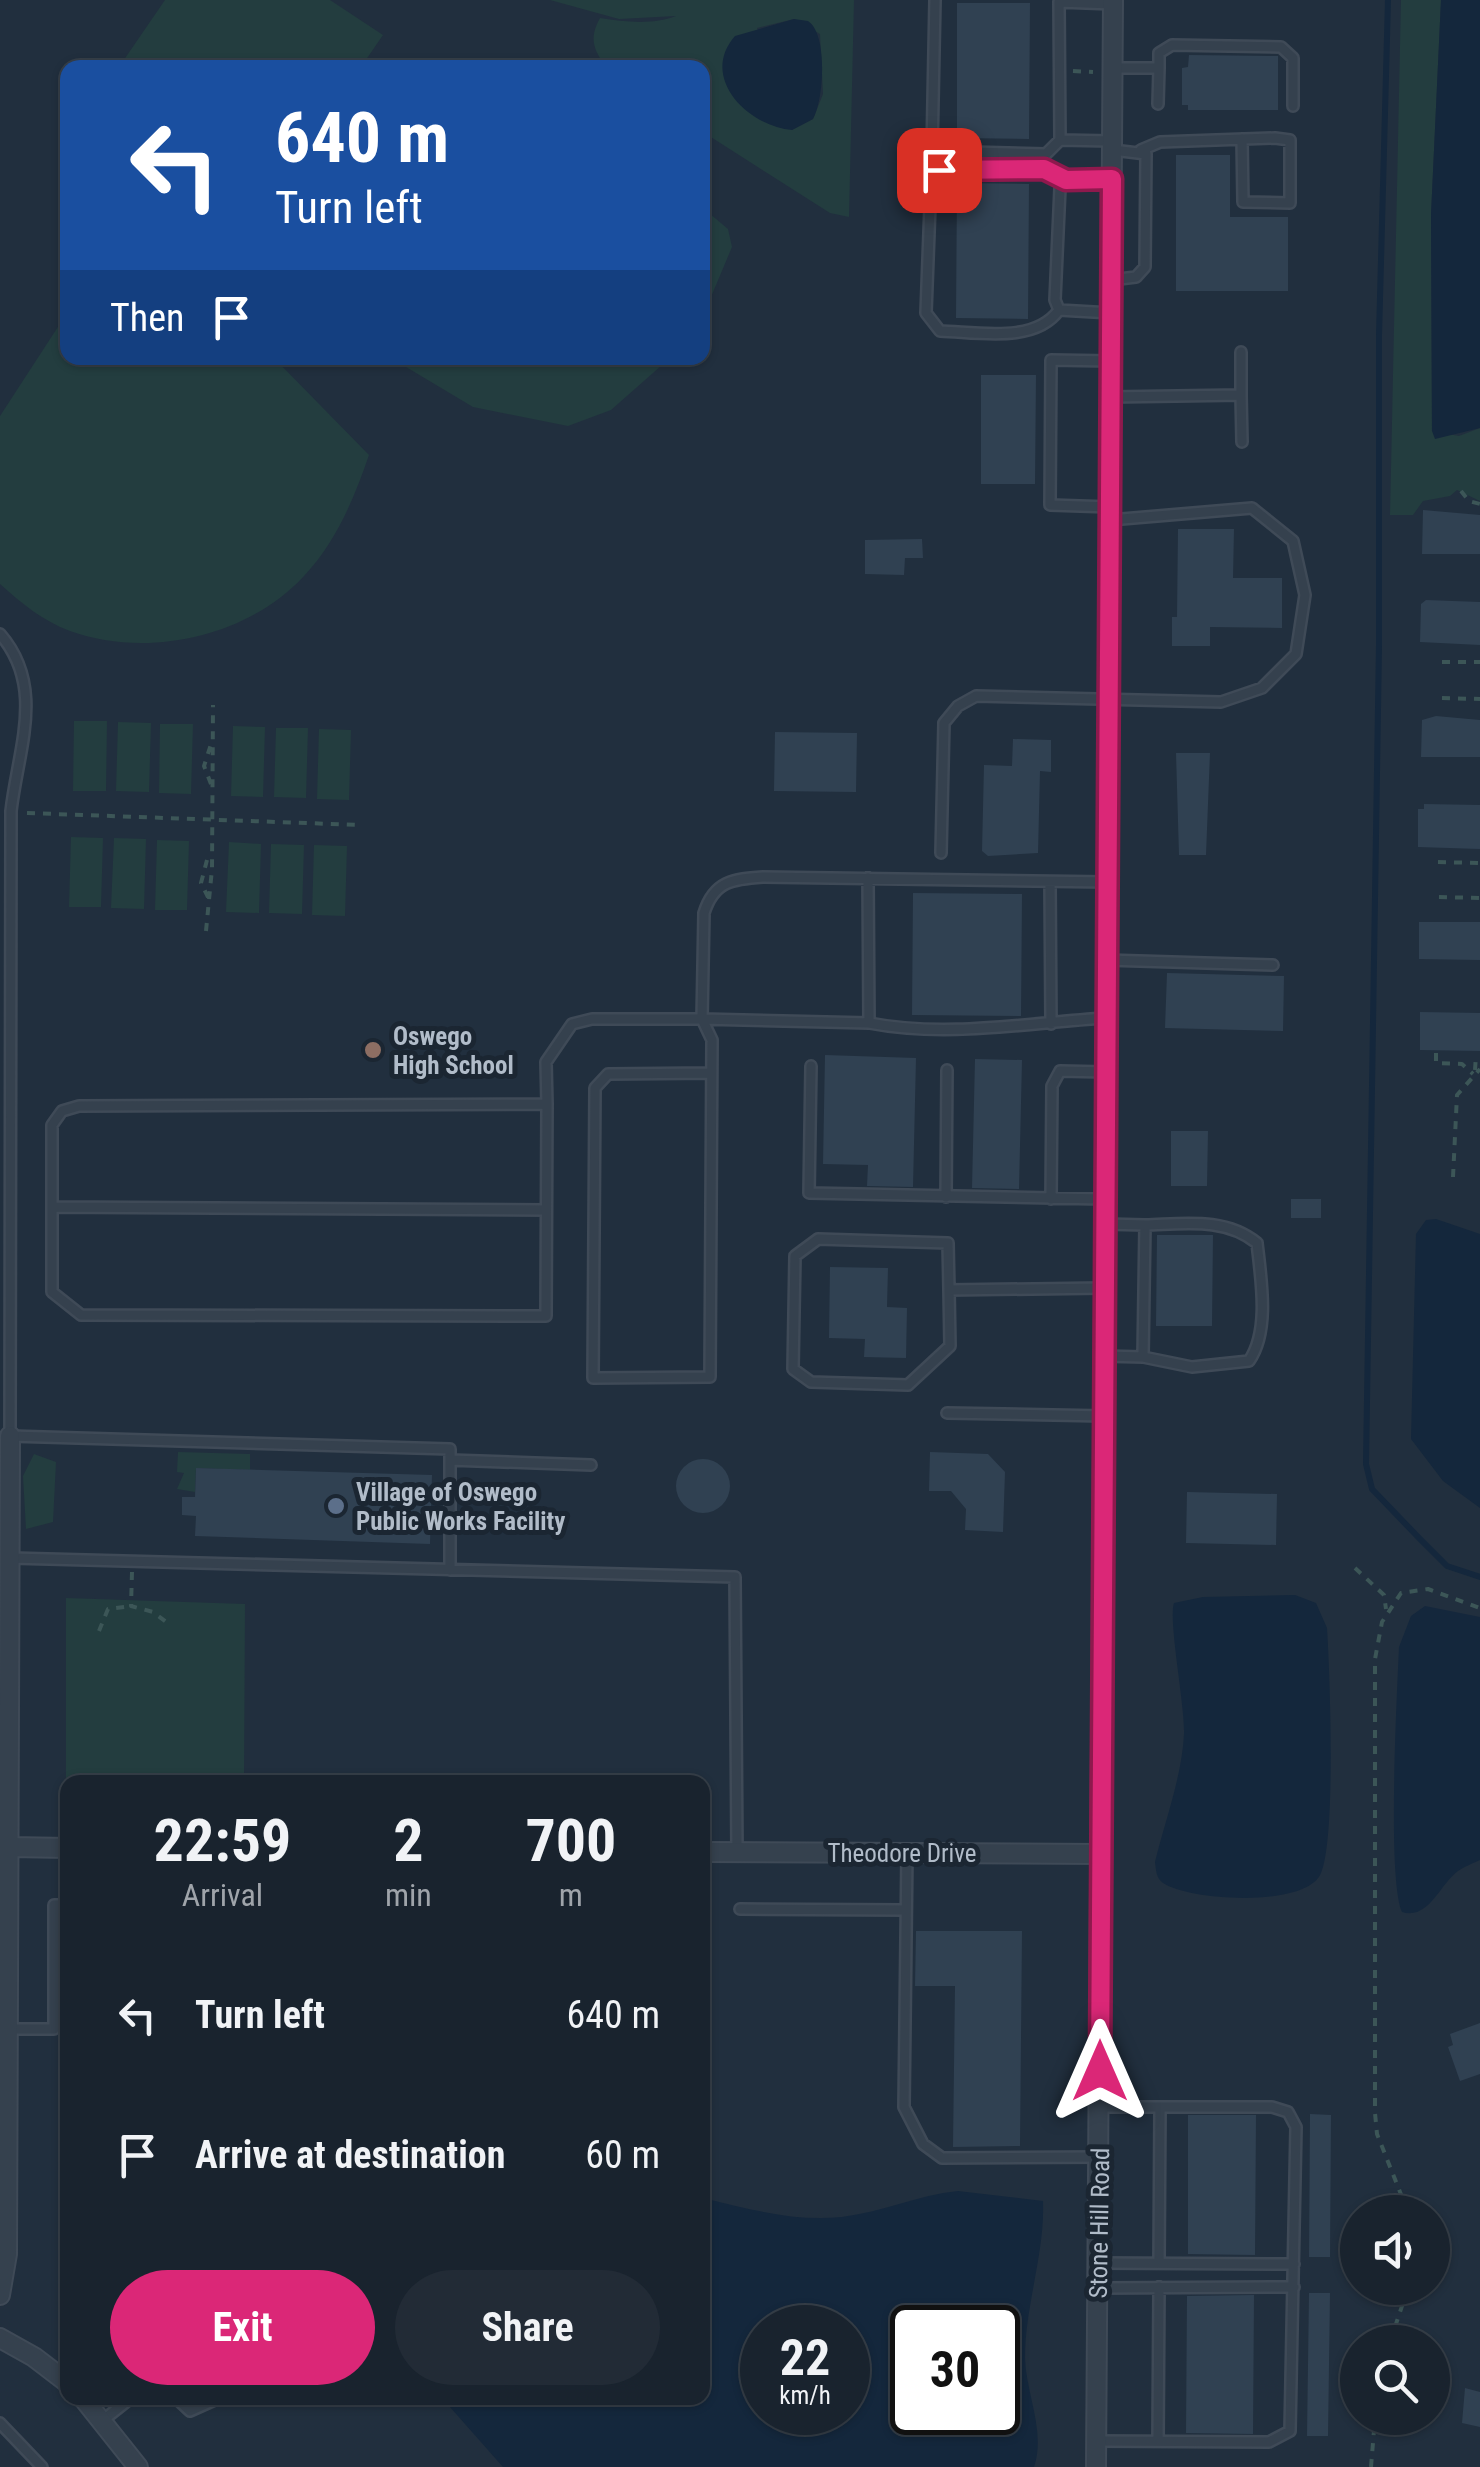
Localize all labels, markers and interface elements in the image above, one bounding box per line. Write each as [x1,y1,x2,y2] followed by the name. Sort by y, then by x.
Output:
[275,97,449,179] text: 640 m
[110,100,240,230] icon: left
[897,128,982,213] pin
[912,143,967,198] icon: arrive
[275,181,423,234] text: Turn left
[204,290,259,345] icon: arrive
[110,296,184,340] text: Then
[393,1022,514,1080] place label: Oswego High School
[362,1039,384,1061] marker: Oswego High School
[356,1478,565,1536] place label: Village of Oswego Public Works Facility
[325,1495,347,1517] marker: Village of Oswego Public Works Facility
[154,1805,291,1876] text: 22:59
[393,1805,424,1876] text: 2
[525,1805,616,1876] text: 700
[827,1839,977,1868] street label: Theodore Drive
[182,1876,263,1914] text: Arrival
[385,1876,432,1914] text: min
[559,1876,583,1914] text: m
[110,1988,165,2043] icon: left
[195,1993,325,2037] text: Turn left
[566,1993,660,2037] text: 640 m
[1048,2019,1152,2123] position arrow
[110,2128,165,2183] icon: arrive
[195,2133,505,2177] text: Arrive at destination
[585,2133,660,2177] text: 60 m
[1084,2147,1115,2299] street label: Stone Hill Road
[1340,2195,1450,2435] map controls
[1340,2195,1450,2305] button: sound
[110,2270,375,2385] button: Exit
[395,2270,660,2385] button: Share
[890,2305,1020,2435] speed limit sign: 30
[1340,2325,1450,2435] button: search
[780,2329,830,2387] text: 22
[779,2381,831,2410] text: km/h

